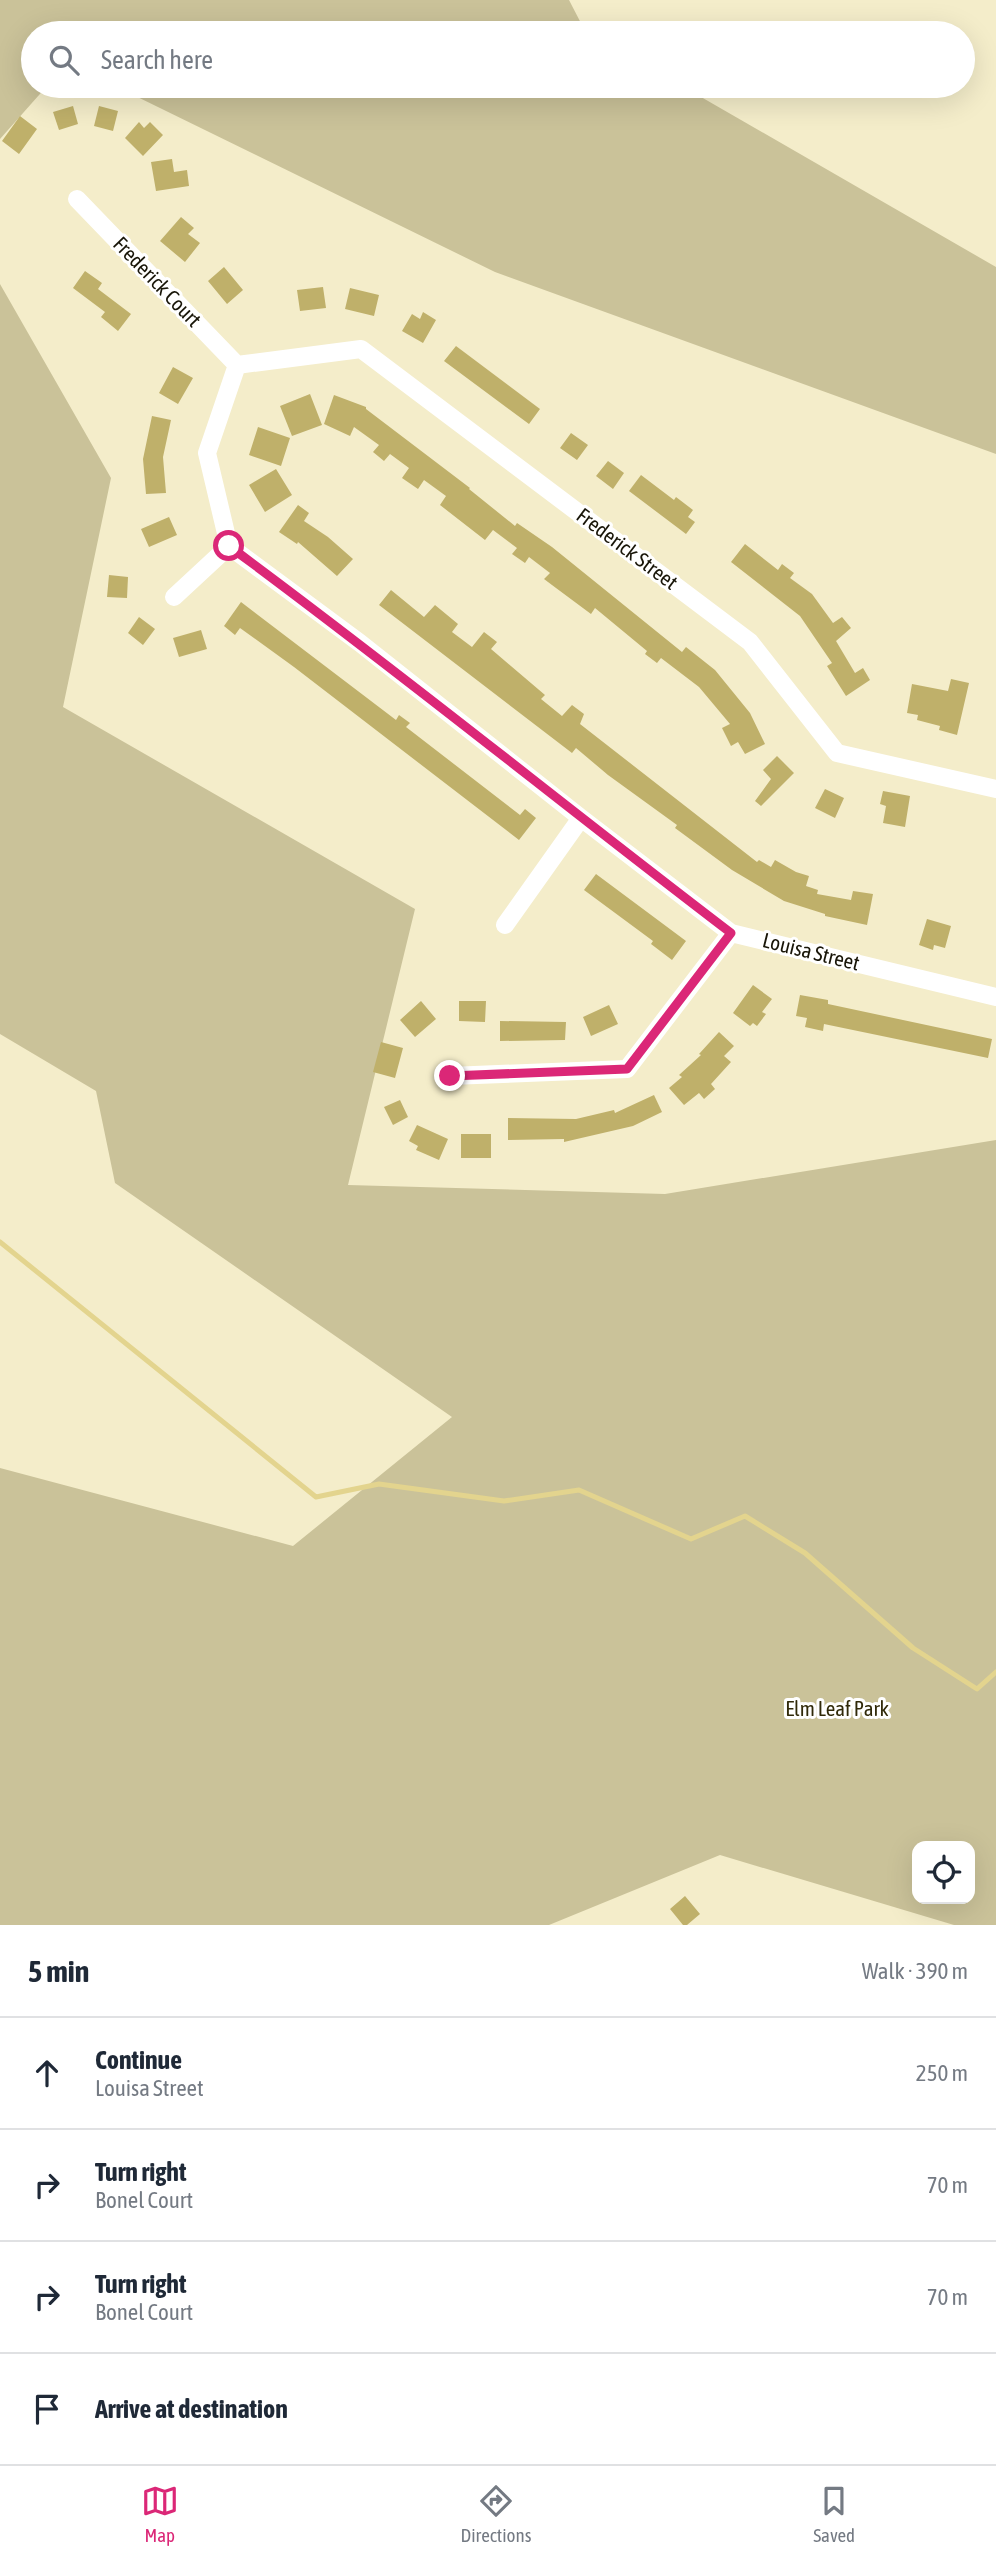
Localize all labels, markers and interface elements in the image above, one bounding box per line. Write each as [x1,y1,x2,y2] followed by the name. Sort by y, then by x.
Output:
[21,21,975,98] search box
[45,41,83,79] icon: search
[101,45,213,75] text: Search here
[109,231,206,331] street label: Frederick Court
[572,502,683,594] street label: Frederick Street
[213,530,244,561] route start
[760,927,862,975] street label: Louisa Street
[434,1060,465,1091] route end
[785,1696,889,1720] park label: Elm Leaf Park
[912,1841,975,1904] map controls
[912,1841,975,1904] button: locate
[28,1954,89,1988] text: 5 min
[862,1958,968,1984] text: Walk · 390 m
[95,2045,182,2075] text: Continue
[28,2054,66,2092] icon: ahead
[916,2060,968,2086] text: 250 m
[95,2075,204,2101] text: Louisa Street
[95,2157,186,2187] text: Turn right
[28,2166,66,2204] icon: right
[927,2172,968,2198] text: 70 m
[95,2187,193,2213] text: Bonel Court
[95,2269,186,2299] text: Turn right
[28,2278,66,2316] icon: right
[927,2284,968,2310] text: 70 m
[95,2299,193,2325] text: Bonel Court
[28,2390,66,2428] icon: arrive
[95,2394,288,2424] text: Arrive at destination
[141,2482,179,2546] tab: Map
[461,2482,531,2546] tab: Directions
[813,2482,855,2546] tab: Saved

